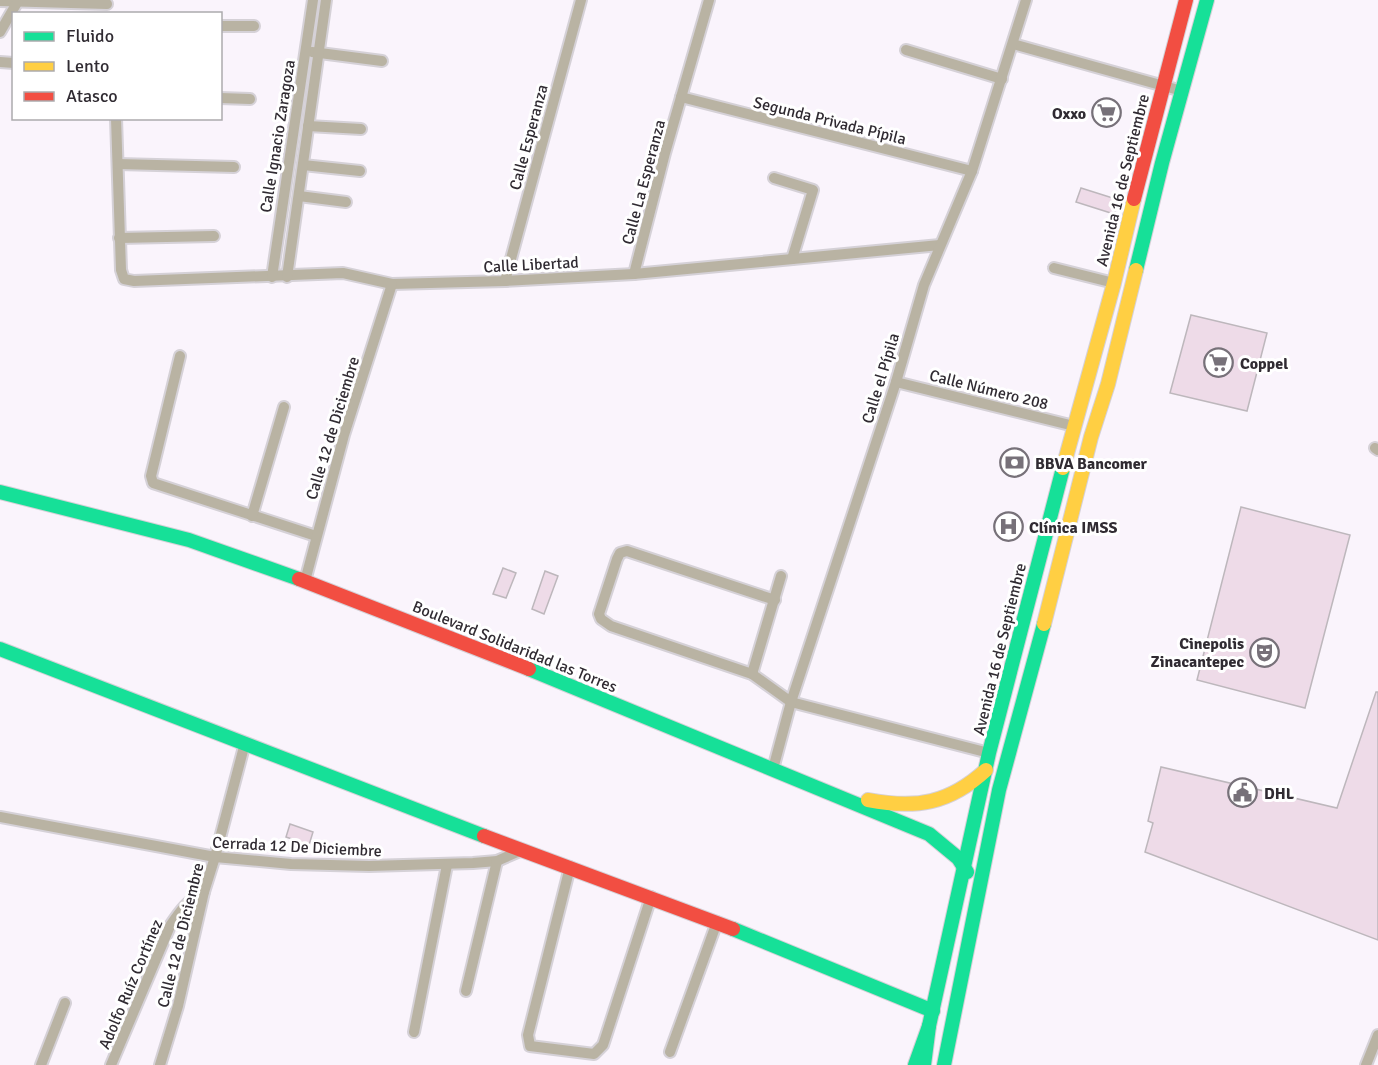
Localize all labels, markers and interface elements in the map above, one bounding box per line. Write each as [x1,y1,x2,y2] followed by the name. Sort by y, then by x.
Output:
[12,12,222,120] legend
[66,25,114,47] text: Fluido
[66,55,109,77] text: Lento
[256,58,300,214] street label: Calle Ignacio Zaragoza
[505,82,553,192] street label: Calle Esperanza
[66,85,118,107] text: Atasco
[751,92,908,150] street label: Segunda Privada Pípila
[1092,92,1154,268] street label: Avenida 16 de Septiembre
[1091,97,1123,129] supermarket icon: Oxxo
[1052,104,1086,124] place label: Oxxo
[618,118,670,247] street label: Calle La Esperanza
[483,253,579,277] street label: Calle Libertad
[858,331,904,426] street label: Calle el Pípila
[1203,347,1235,379] supermarket icon: Coppel
[302,354,364,502] street label: Calle 12 de Diciembre
[1240,354,1288,374] place label: Coppel
[927,366,1050,414] street label: Calle Número 208
[998,447,1030,479] bank icon: BBVA Bancomer
[1035,454,1148,474] place label: BBVA Bancomer
[992,511,1024,543] hospital icon: Clínica IMSS
[1029,518,1117,538] place label: Clínica IMSS
[969,561,1031,737] street label: Avenida 16 de Septiembre
[409,597,620,697] street label: Boulevard Solidaridad las Torres
[1151,634,1244,672] place label: Cinepolis Zinacantepec
[1249,636,1281,668] theatre icon: Cinepolis Zinacantepec
[1227,777,1259,809] public building icon: DHL
[1264,784,1295,804] place label: DHL
[212,833,382,861] street label: Cerrada 12 De Diciembre
[153,861,209,1010] street label: Calle 12 de Diciembre
[95,916,167,1052] street label: Adolfo Ruíz Cortínez

